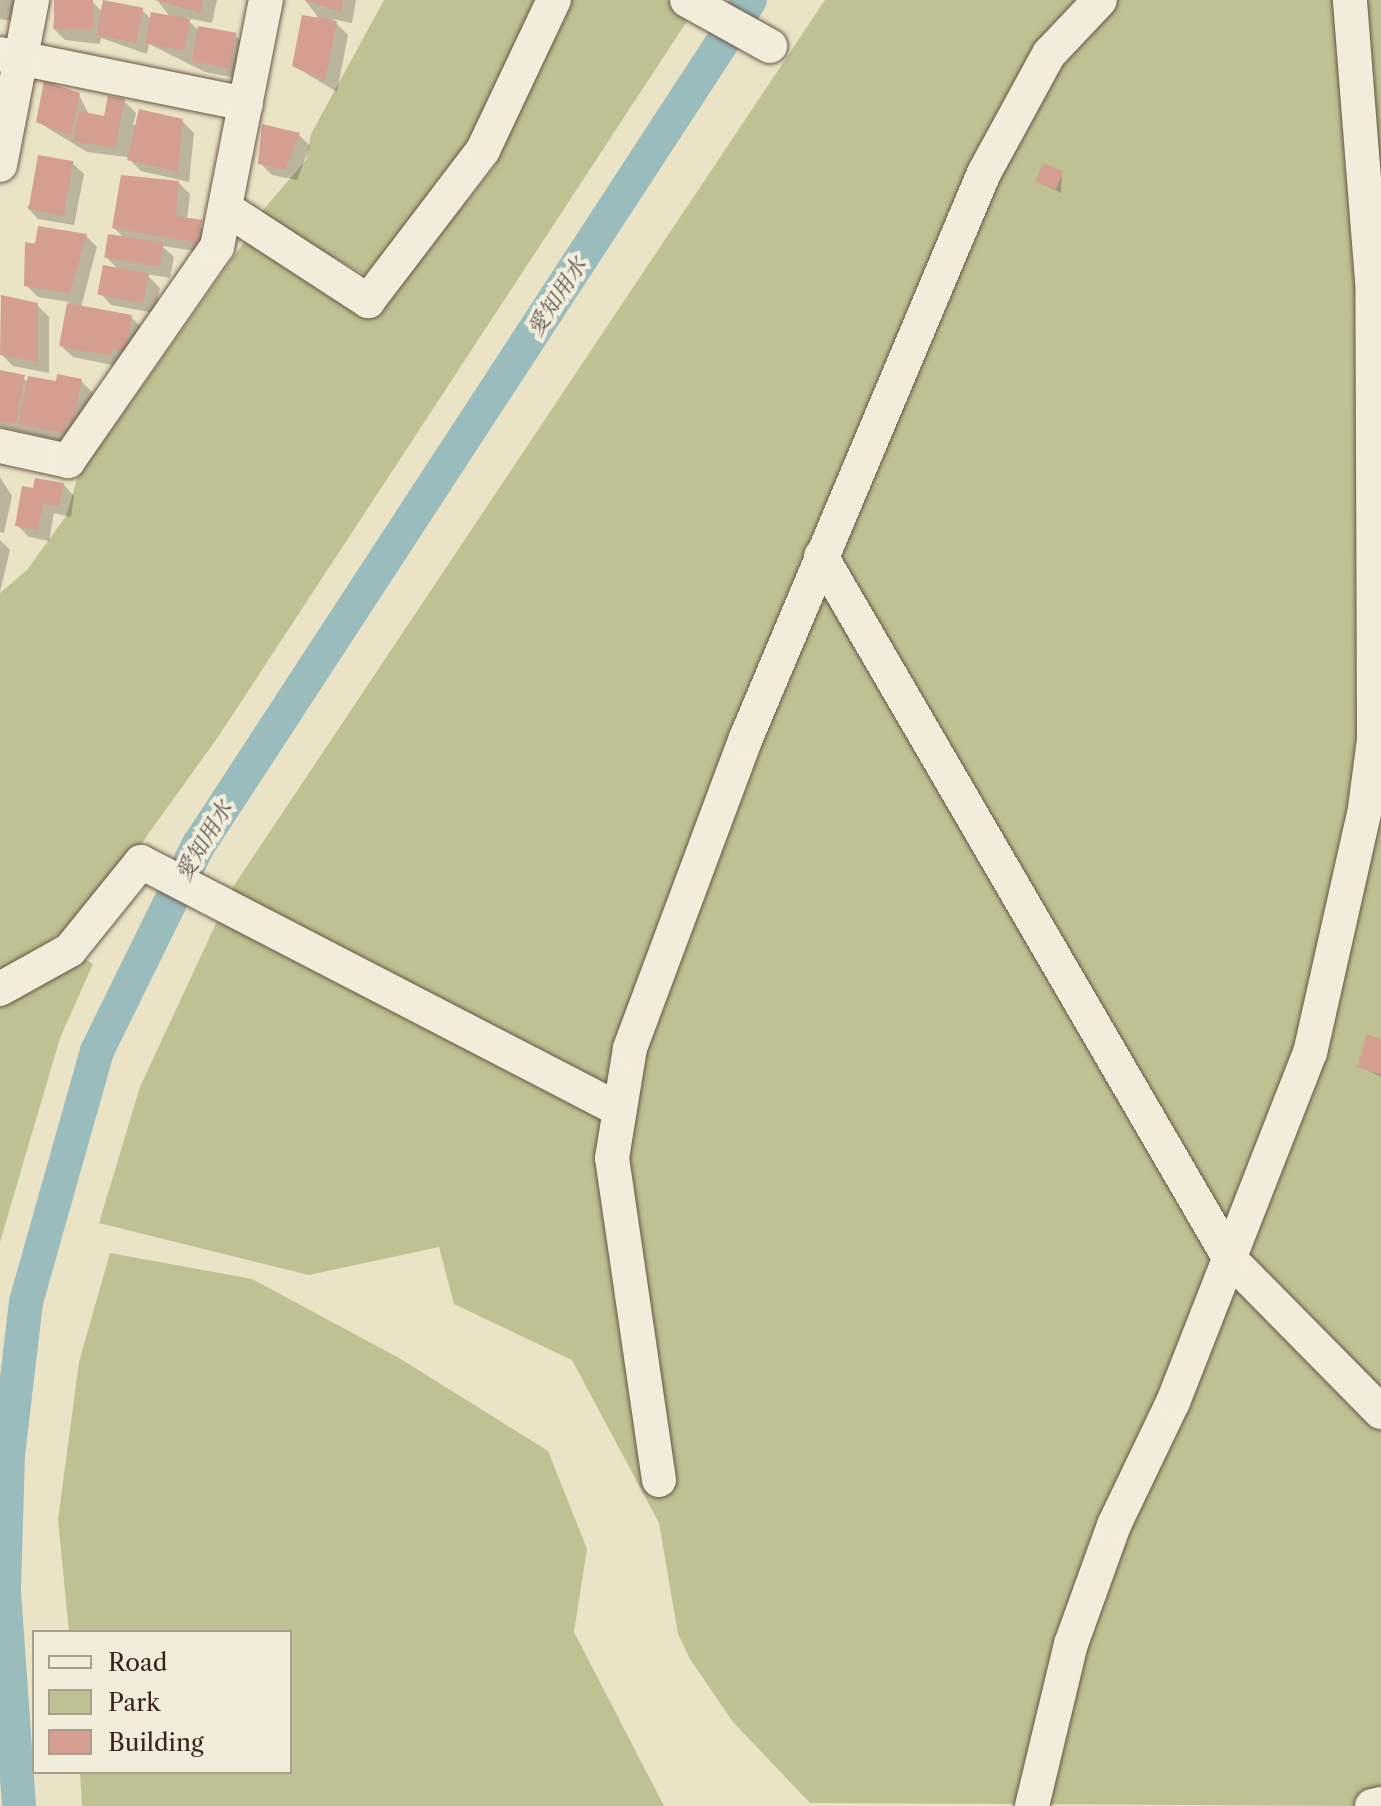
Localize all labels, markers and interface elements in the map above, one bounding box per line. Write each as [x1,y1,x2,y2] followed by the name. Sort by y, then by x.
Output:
[522,253,592,341] water label: 愛知用水
[170,796,238,886] water label: 愛知用水
[32,1630,292,1774] legend
[108,1648,167,1677] text: Road
[108,1688,160,1717] text: Park
[108,1728,204,1757] text: Building

